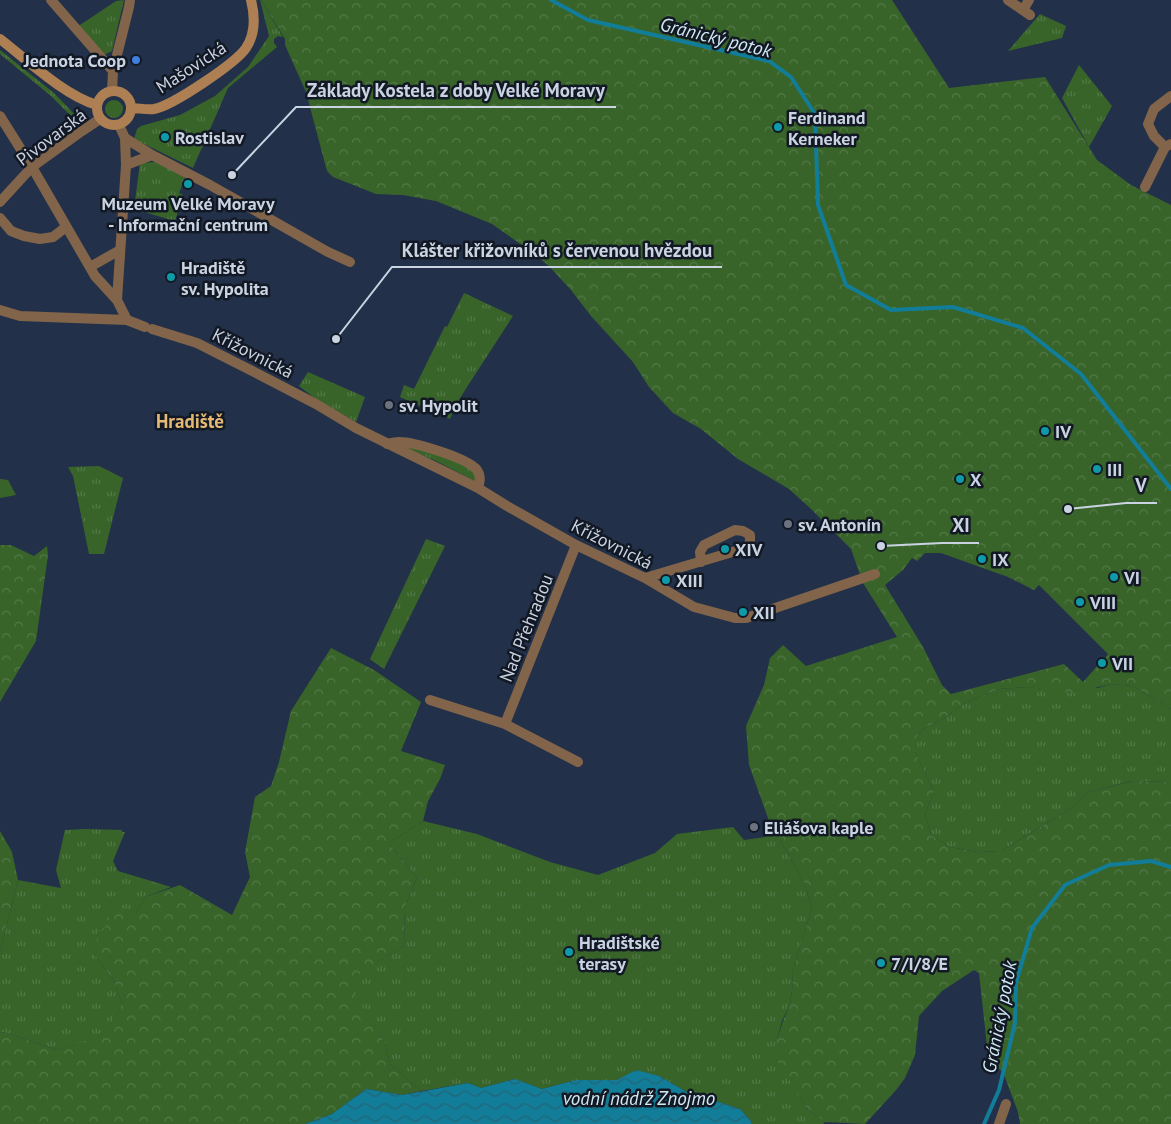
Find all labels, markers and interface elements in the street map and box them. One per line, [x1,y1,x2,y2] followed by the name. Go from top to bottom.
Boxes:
[658,12,776,63] water label: Gránický potok
[151,36,231,98] street label: Mašovická
[23,49,126,72] place label: Jednota Coop
[130,54,142,66] marker: Jednota Coop
[296,73,616,107] callout: Základy Kostela z doby Velké Moravy
[307,78,606,102] text: Základy Kostela z doby Velké Moravy
[11,103,91,171] street label: Pivovarská
[788,106,865,150] place label: Ferdinand Kerneker
[772,121,784,133] marker: Ferdinand Kerneker
[175,126,244,149] place label: Rostislav
[159,131,171,143] marker: Rostislav
[182,178,194,190] marker: Muzeum Velké Moravy - Informační centrum
[101,192,275,236] place label: Muzeum Velké Moravy - Informační centrum
[392,233,722,267] callout: Klášter křižovníků s červenou hvězdou
[402,238,712,262] text: Klášter křižovníků s červenou hvězdou
[181,256,269,300] place label: Hradiště sv. Hypolita
[165,271,177,283] marker: Hradiště sv. Hypolita
[209,323,297,383] street label: Křížovnická
[399,394,478,417] place label: sv. Hypolit
[383,399,395,411] marker: sv. Hypolit
[156,409,224,433] district label: Hradiště
[1055,420,1071,443] place label: IV
[1039,425,1051,437] marker: IV
[1107,458,1122,481] place label: III
[1091,463,1103,475] marker: III
[970,468,982,491] place label: X
[1126,469,1157,503] callout: V
[954,473,966,485] marker: X
[1134,473,1147,497] text: V
[942,509,979,543] callout: XI
[798,513,881,536] place label: sv. Antonín
[952,513,970,537] text: XI
[568,514,656,574] street label: Křížovnická
[782,518,794,530] marker: sv. Antonín
[735,538,763,561] place label: XIV
[719,543,731,555] marker: XIV
[992,548,1009,571] place label: IX
[976,553,988,565] marker: IX
[1123,566,1140,589] place label: VI
[676,569,703,592] place label: XIII
[494,571,558,685] street label: Nad Přehradou
[1108,571,1120,583] marker: VI
[660,574,672,586] marker: XIII
[1089,591,1116,614] place label: VIII
[1074,596,1086,608] marker: VIII
[753,601,775,624] place label: XII
[737,606,749,618] marker: XII
[1111,652,1133,675] place label: VII
[1096,657,1108,669] marker: VII
[764,816,874,839] place label: Eliášova kaple
[748,821,760,833] marker: Eliášova kaple
[579,931,660,975] place label: Hradištské terasy
[563,946,575,958] marker: Hradištské terasy
[891,952,948,975] place label: 7/I/8/E
[875,957,887,969] marker: 7/I/8/E
[976,957,1022,1075] water label: Gránický potok
[563,1086,715,1110] water label: vodní nádrž Znojmo

